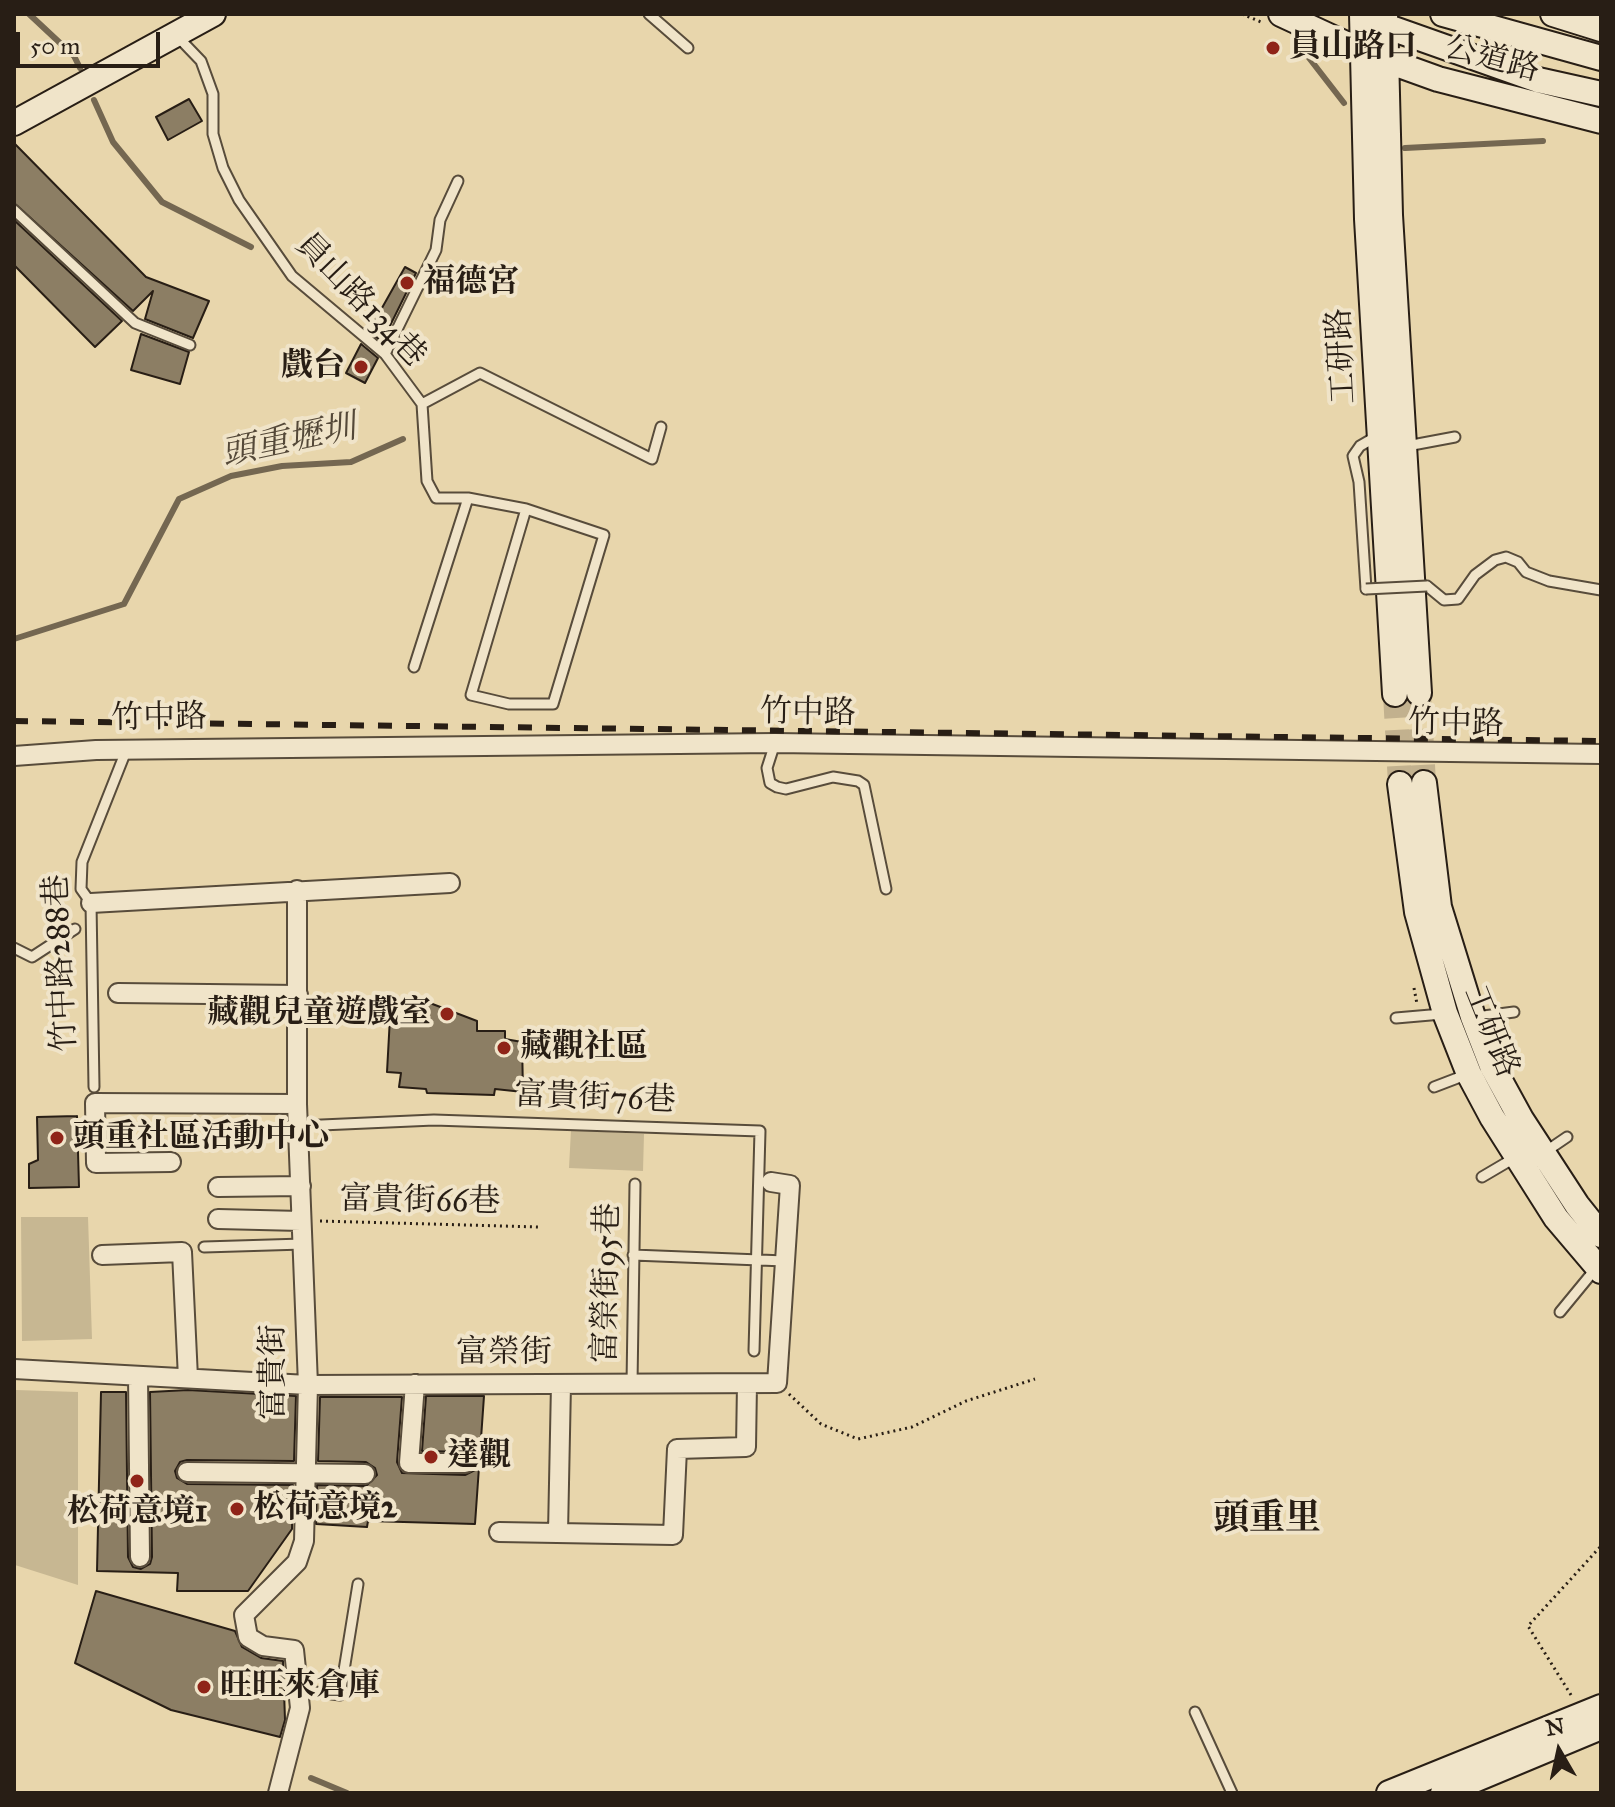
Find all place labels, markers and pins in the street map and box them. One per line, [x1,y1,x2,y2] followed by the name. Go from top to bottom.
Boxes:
[1289,29,1417,67] place label: 員山路口
[1264,39,1282,57] marker: 員山路口
[423,264,519,302] place label: 福德宮
[398,274,416,292] marker: 福德宮
[281,348,345,386] place label: 戲台
[352,358,370,376] marker: 戲台
[207,995,431,1033] place label: 藏觀兒童遊戲室
[438,1005,456,1023] marker: 藏觀兒童遊戲室
[520,1029,648,1067] place label: 藏觀社區
[495,1039,513,1057] marker: 藏觀社區
[73,1119,329,1157] place label: 頭重社區活動中心
[48,1129,66,1147] marker: 頭重社區活動中心
[447,1438,511,1476] place label: 達觀
[422,1448,440,1466] marker: 達觀
[128,1472,146,1490] marker: 松荷意境1
[253,1490,397,1528] place label: 松荷意境2
[67,1494,207,1532] place label: 松荷意境1
[228,1500,246,1518] marker: 松荷意境2
[220,1668,380,1706] place label: 旺旺來倉庫
[195,1678,213,1696] marker: 旺旺來倉庫

